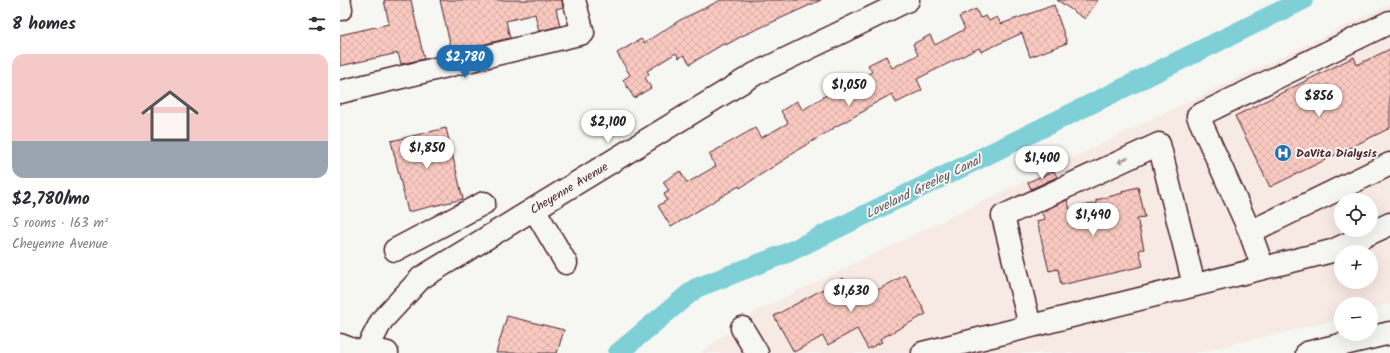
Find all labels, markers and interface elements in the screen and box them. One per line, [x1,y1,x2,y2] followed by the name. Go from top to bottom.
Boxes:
[12,11,76,38] text: 8 homes
[306,13,328,35] icon: filters
[432,45,498,79] pin: $2,780
[445,47,485,68] text: $2,780
[816,73,882,107] pin: $1,050
[832,75,866,96] text: $1,050
[134,80,206,152] icon: home
[1295,84,1343,118] pin: $856
[1305,86,1334,107] text: $856
[575,110,641,144] pin: $2,100
[590,112,626,133] text: $2,100
[394,136,460,170] pin: $1,850
[409,138,445,159] text: $1,850
[1273,143,1293,163] hospital icon: DaVita Dialysis
[1296,144,1377,163] place label: DaVita Dialysis
[1009,146,1075,180] pin: $1,400
[1024,148,1060,169] text: $1,400
[862,149,988,225] water label: Loveland Greeley Canal
[526,157,613,219] street label: Cheyenne Avenue
[1118,157,1129,163] one-way arrow
[12,186,90,213] text: $2,780/mo
[1334,193,1378,341] map controls
[1334,193,1378,237] button: locate
[1060,203,1126,237] pin: $1,490
[1075,205,1111,226] text: $1,490
[12,213,108,234] text: 5 rooms · 163 m²
[12,234,108,255] text: Cheyenne Avenue
[1334,245,1378,289] button: +
[818,279,884,313] pin: $1,630
[833,281,869,302] text: $1,630
[1334,297,1378,341] button: −

